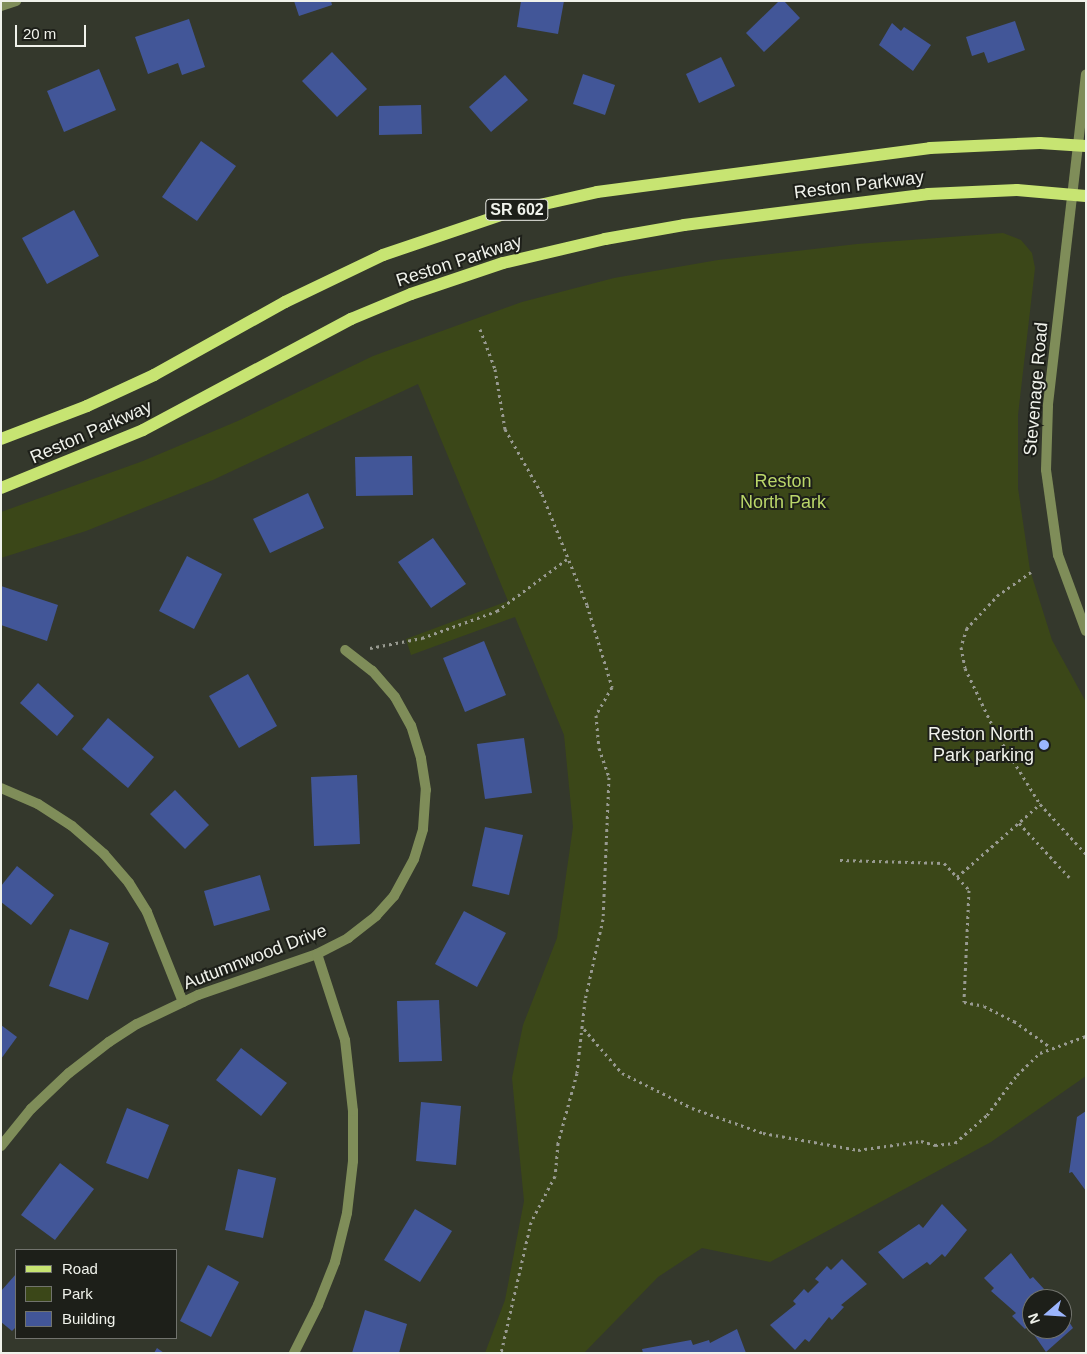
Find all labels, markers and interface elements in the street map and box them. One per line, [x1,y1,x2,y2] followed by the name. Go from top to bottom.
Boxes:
[18,15,89,47] scale bar
[23,25,56,42] text: 20 m
[793,166,925,204] street label: Reston Parkway
[484,196,550,224] road number: SR 602
[393,230,525,292] street label: Reston Parkway
[1019,321,1053,457] street label: Stevenage Road
[27,395,155,469] street label: Reston Parkway
[740,471,826,514] park label: Reston North Park
[928,724,1034,766] place label: Reston North Park parking
[1038,739,1050,751] marker: Reston North Park parking
[180,920,330,994] street label: Autumnwood Drive
[15,1249,178,1339] legend
[62,1260,98,1277] text: Road
[62,1285,93,1302] text: Park
[1022,1289,1072,1339] north arrow
[62,1310,115,1327] text: Building
[1025,1311,1043,1326] text: N

